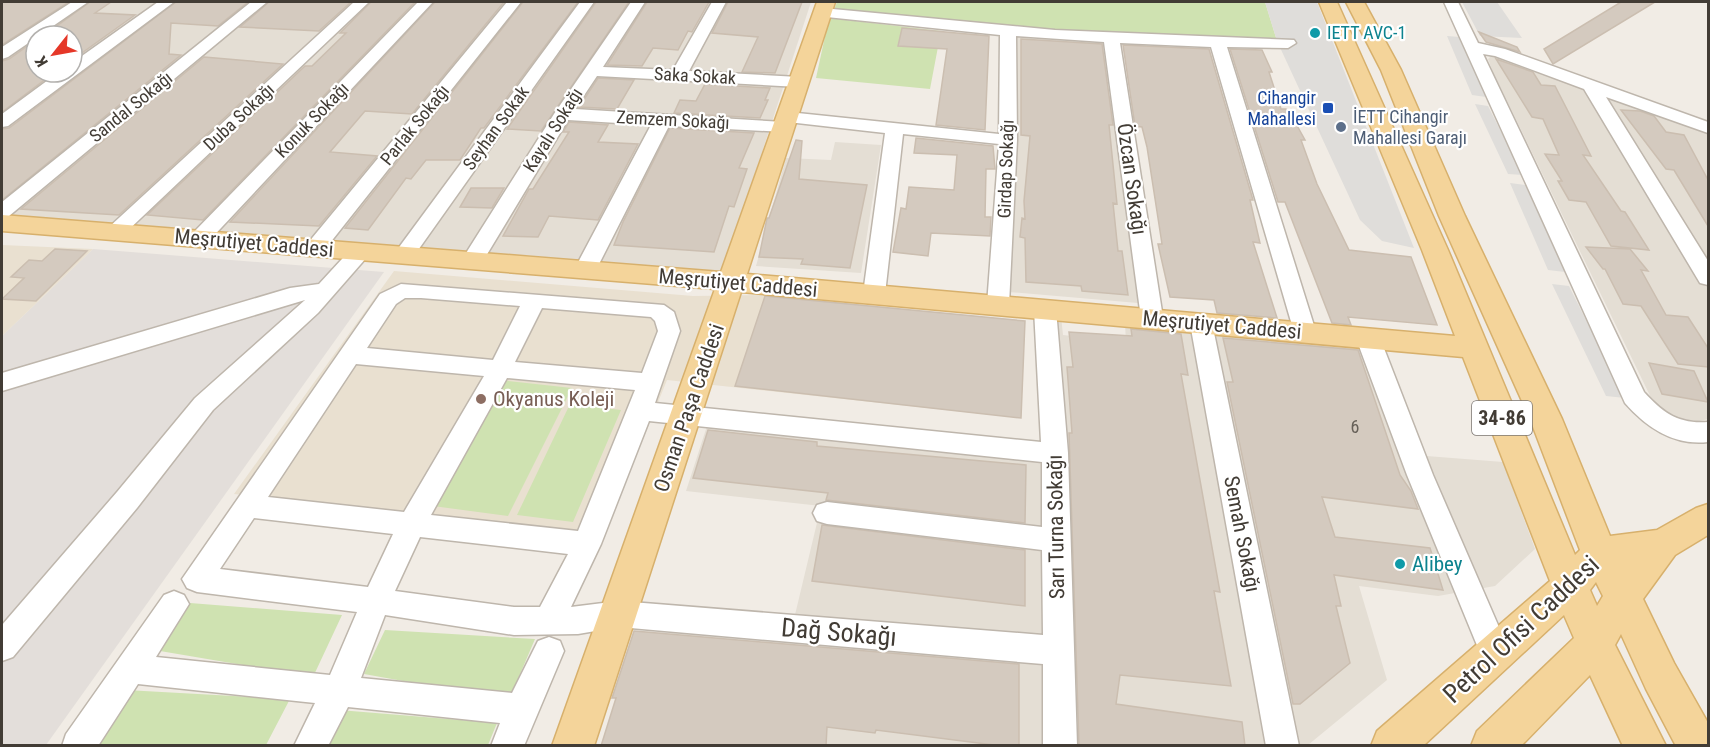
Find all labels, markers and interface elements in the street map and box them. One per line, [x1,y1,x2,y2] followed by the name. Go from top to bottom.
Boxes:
[1327,22,1406,43] place label: IETT AVC-1
[24,24,84,84] north arrow
[1308,26,1322,40] marker: IETT AVC-1
[31,53,52,70] text: K
[654,63,737,88] street label: Saka Sokak
[85,67,176,146] street label: Sandal Sokağı
[271,78,353,162] street label: Konuk Sokağı
[199,79,278,155] street label: Duba Sokağı
[376,80,453,169] street label: Parlak Sokağı
[458,82,533,174] street label: Seyhan Sokak
[518,84,587,176] street label: Kayalı Sokağı
[1247,87,1317,129] place label: Cihangir Mahallesi
[1321,101,1335,115] marker: Cihangir Mahallesi
[616,106,730,133] street label: Zemzem Sokağı
[1353,106,1467,148] place label: İETT Cihangir Mahallesi Garajı
[993,119,1018,219] street label: Girdap Sokağı
[1334,120,1348,134] marker: İETT Cihangir Mahallesi Garajı
[1112,122,1152,236] street label: Özcan Sokağı
[174,224,334,262] street label: Meşrutiyet Caddesi
[658,264,818,302] street label: Meşrutiyet Caddesi
[1142,306,1302,344] street label: Meşrutiyet Caddesi
[649,321,729,495] street label: Osman Paşa Caddesi
[493,387,614,411] place label: Okyanus Koleji
[474,392,488,406] marker: Okyanus Koleji
[1472,401,1532,435] road number: 34-86
[1351,416,1359,437] house number: 6
[1043,455,1069,599] street label: Sarı Turna Sokağı
[1219,474,1265,594] street label: Semah Sokağı
[1437,549,1605,709] street label: Petrol Ofisi Caddesi
[1412,552,1463,576] place label: Alibey
[1393,557,1407,571] marker: Alibey
[780,612,898,652] street label: Dağ Sokağı

